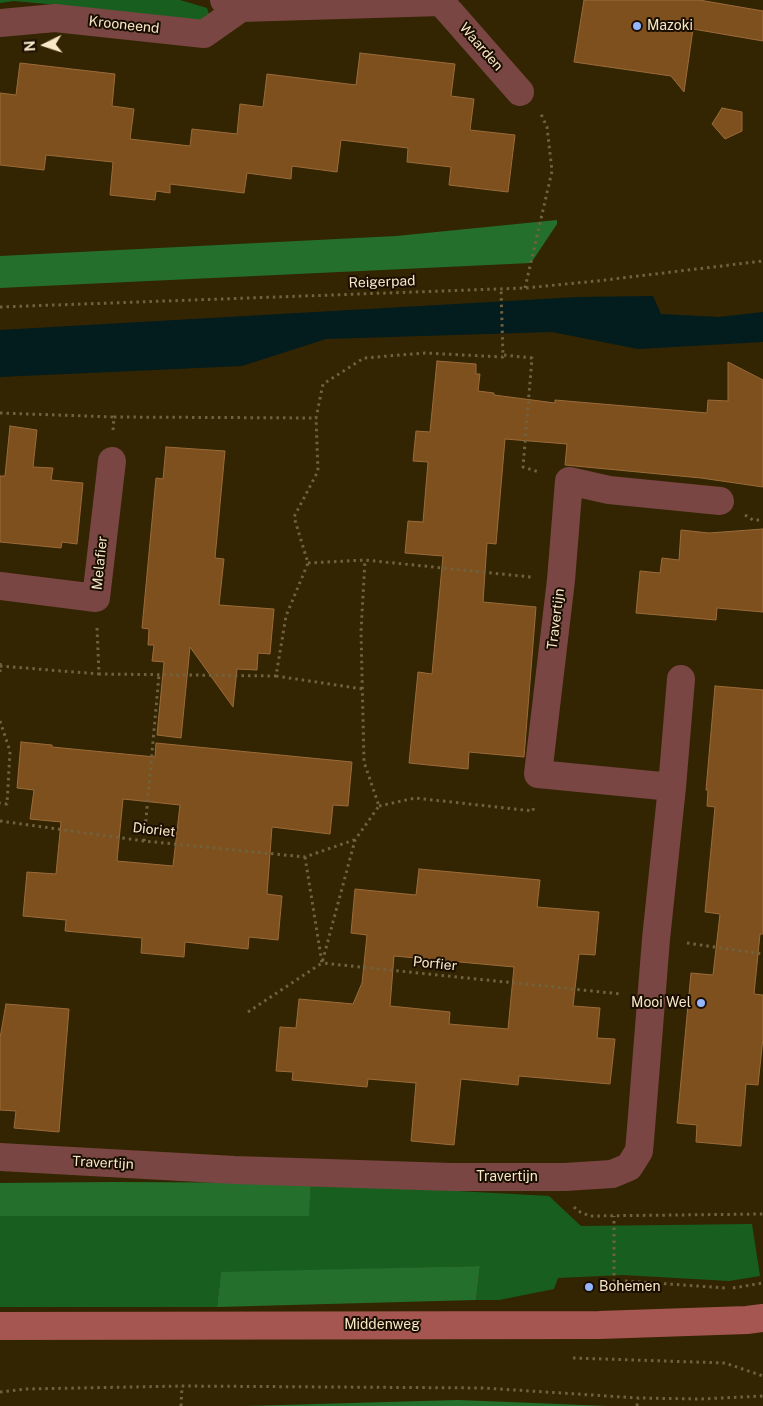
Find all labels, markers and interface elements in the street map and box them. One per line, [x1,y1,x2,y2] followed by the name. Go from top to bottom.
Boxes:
[88,13,160,37] street label: Krooneend
[647,18,693,34] place label: Mazoki
[20,20,70,70] north arrow
[456,20,506,74] street label: Waarden
[631,20,643,32] marker: Mazoki
[22,40,38,52] text: N
[348,272,416,292] street label: Reigerpad
[89,535,111,591] street label: Melafier
[544,587,568,651] street label: Travertijn
[132,819,176,841] street label: Dioriet
[412,953,458,975] street label: Porfier
[631,995,691,1011] place label: Mooi Wel
[695,997,707,1009] marker: Mooi Wel
[72,1153,134,1173] street label: Travertijn
[476,1169,538,1185] street label: Travertijn
[599,1279,660,1295] place label: Bohemen
[583,1281,595,1293] marker: Bohemen
[344,1317,420,1333] street label: Middenweg

